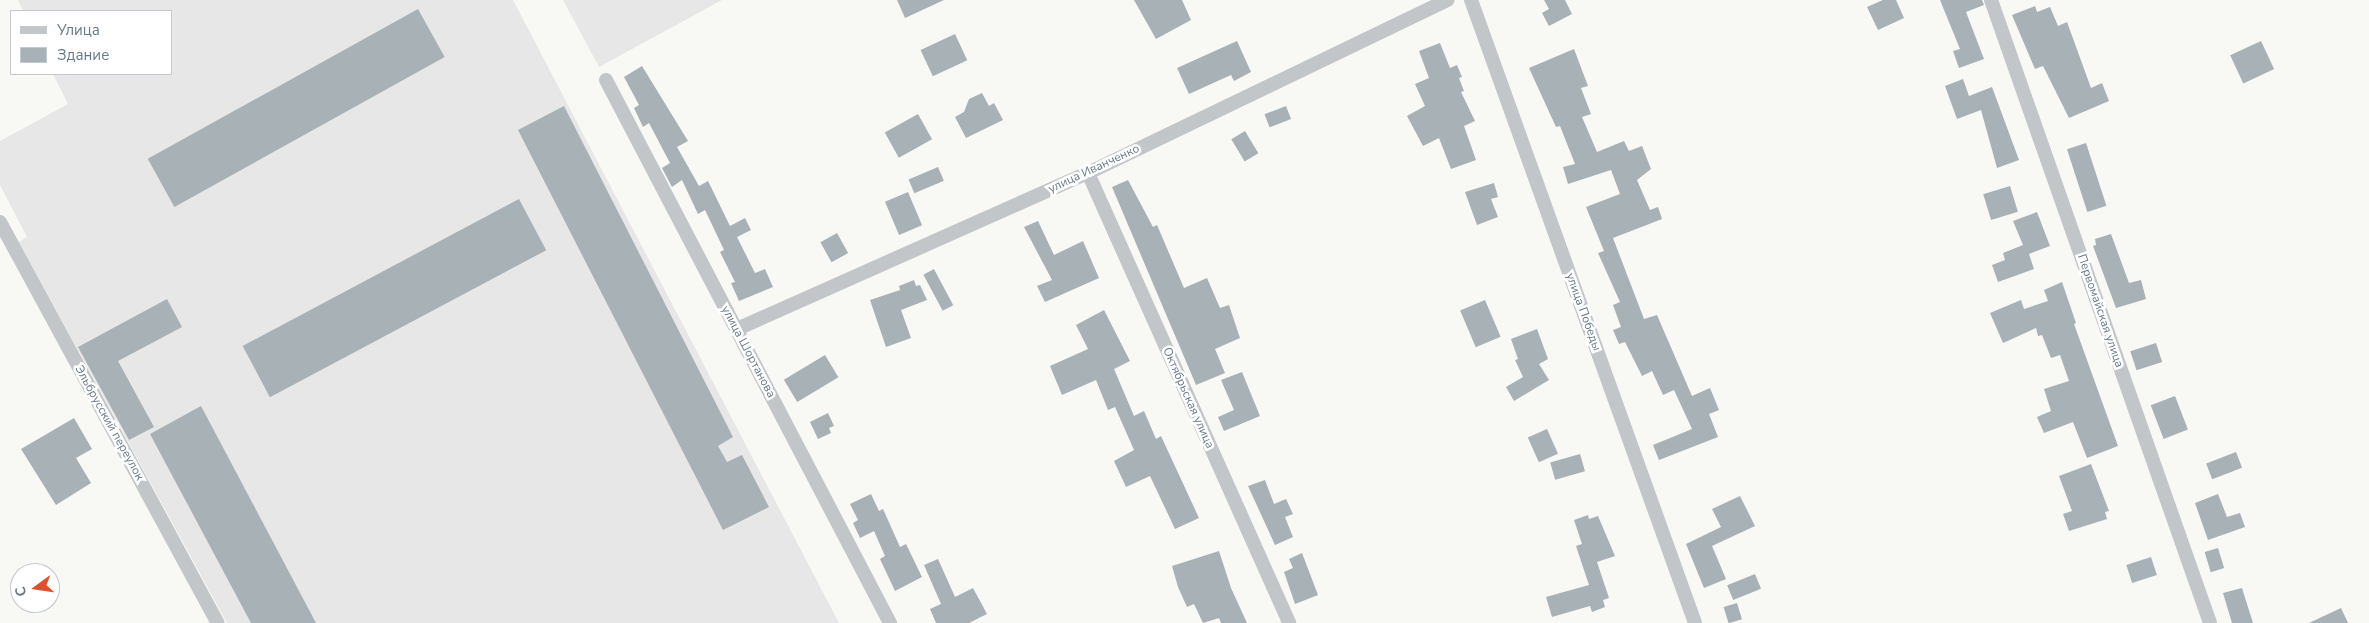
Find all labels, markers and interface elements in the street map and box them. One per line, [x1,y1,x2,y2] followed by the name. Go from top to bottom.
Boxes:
[10,10,172,75] legend
[57,20,100,40] text: Улица
[57,45,109,65] text: Здание
[1046,142,1142,196] street label: улица Иванченко
[2074,252,2126,370] street label: Первомайская улица
[1562,271,1604,353] street label: улица Победы
[718,304,778,400] street label: улица Шортанова
[1159,345,1217,451] street label: Октябрьская улица
[71,363,147,483] street label: Эльбрусский переулок
[10,563,60,613] north arrow
[11,585,31,598] text: С

